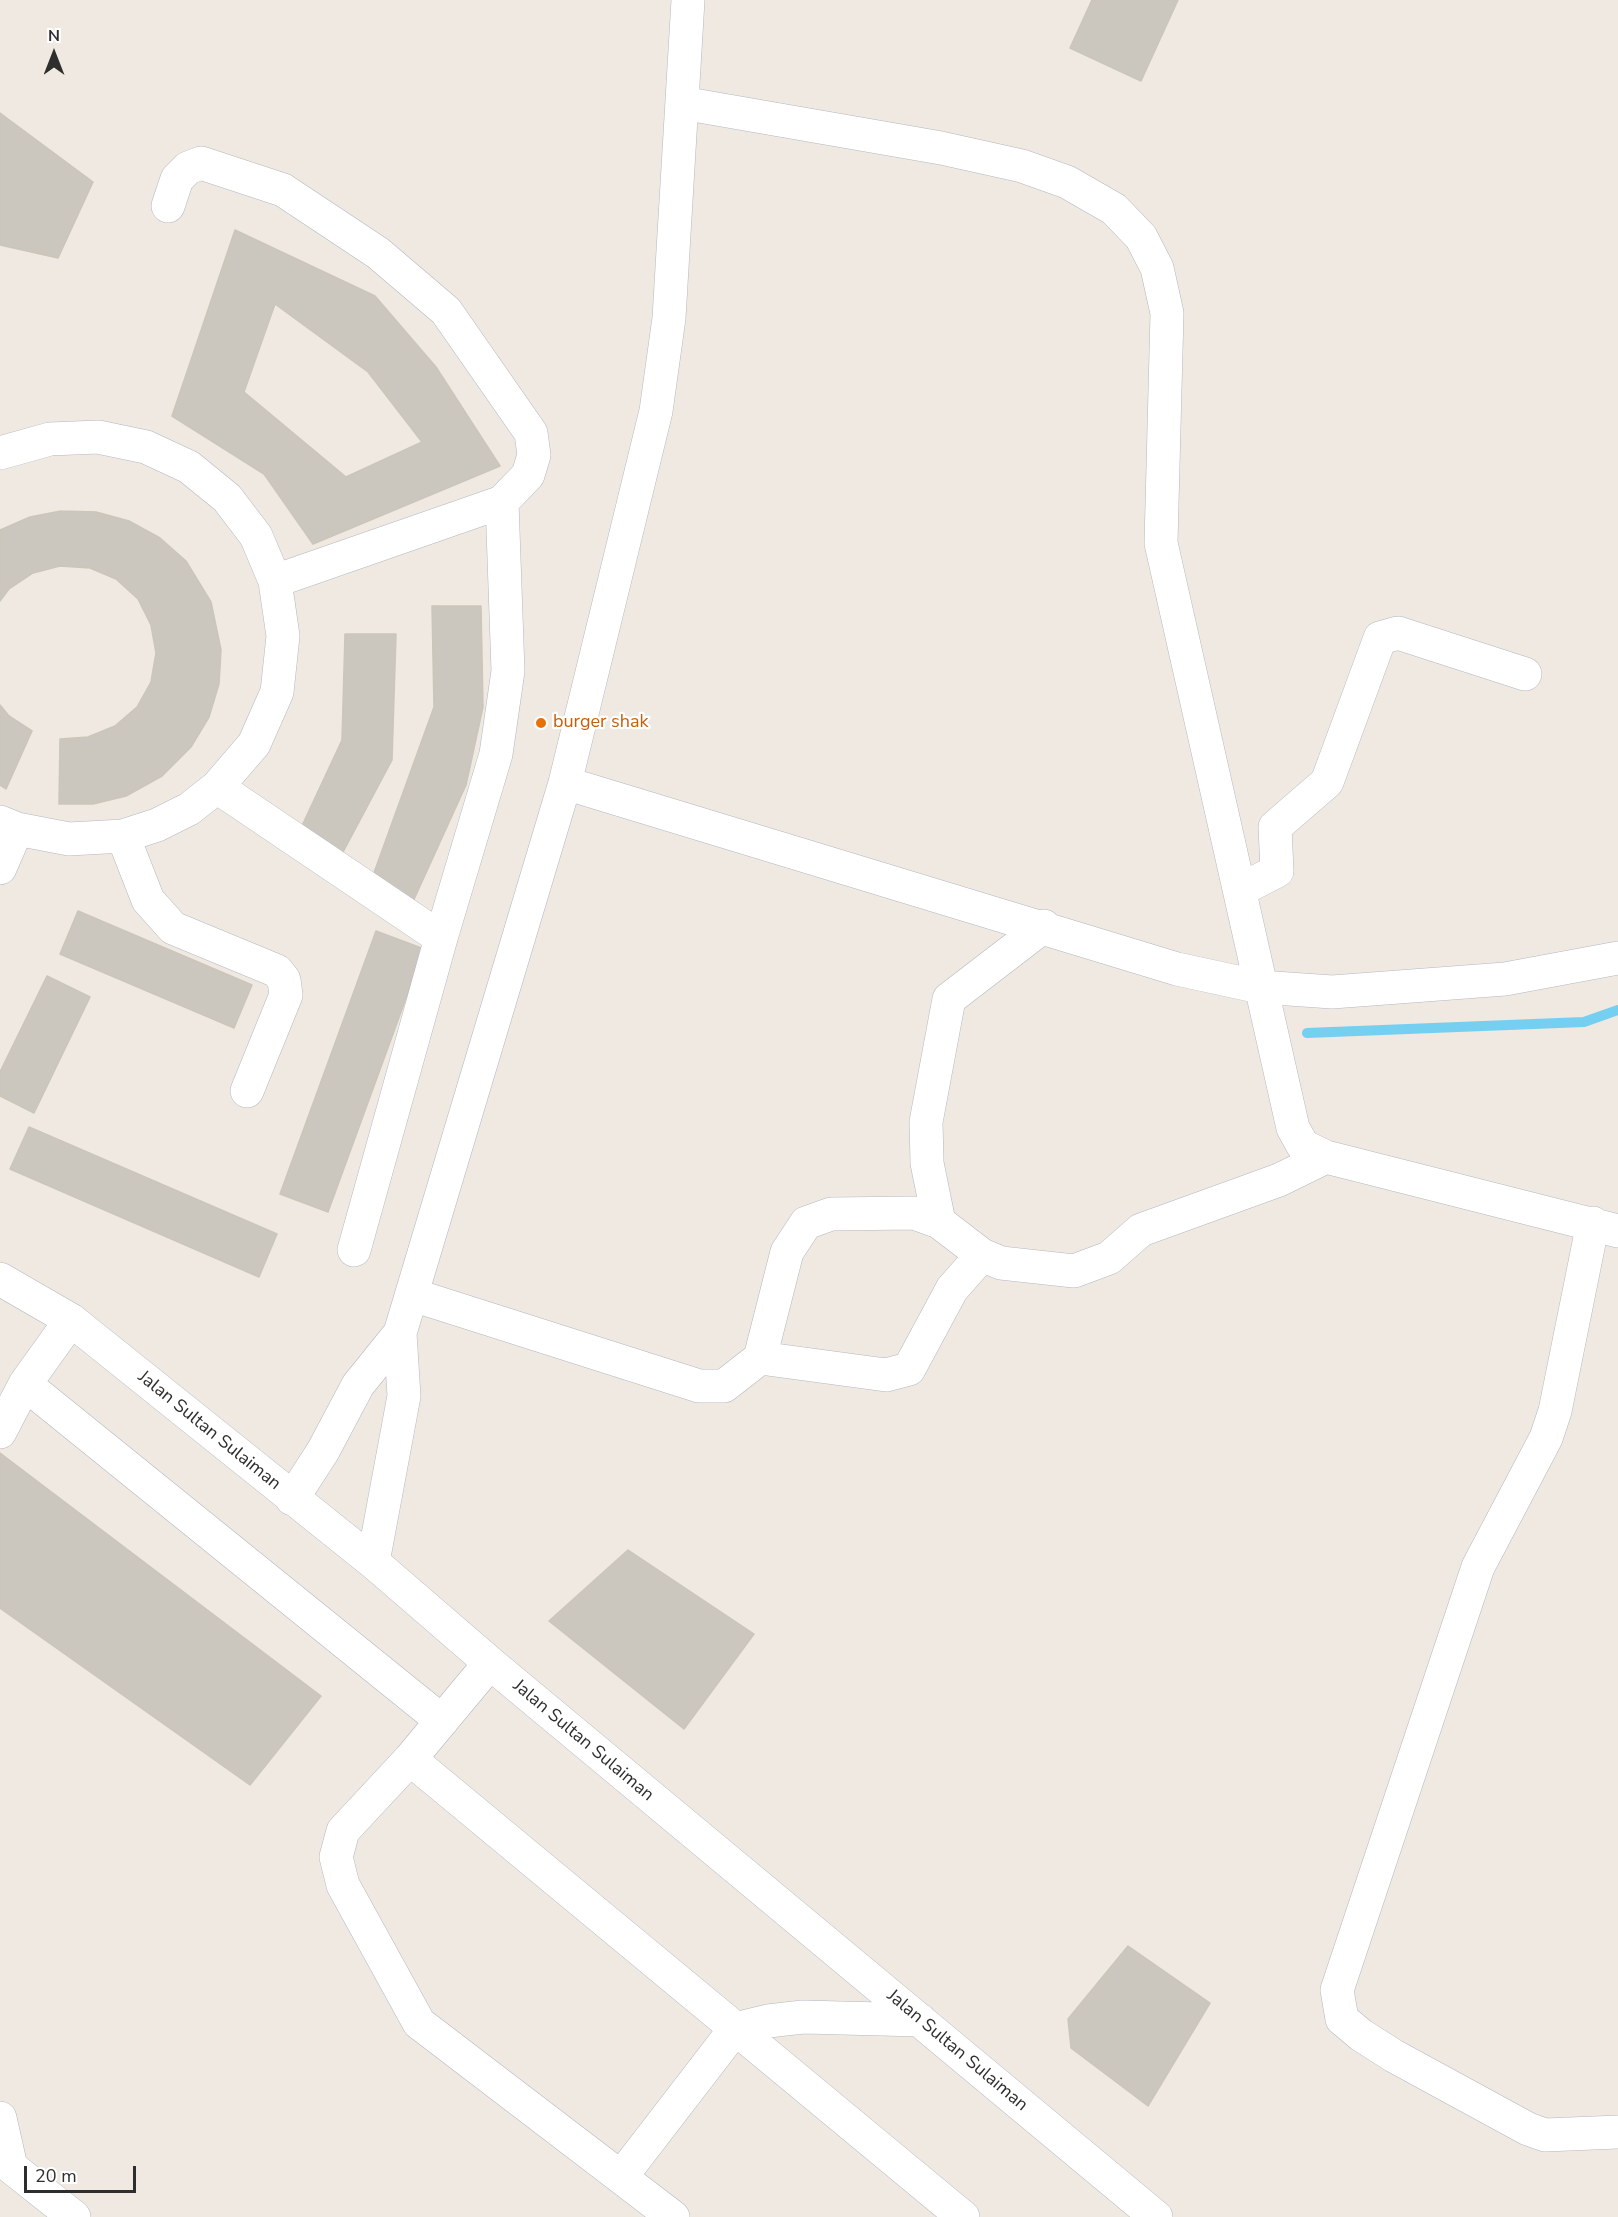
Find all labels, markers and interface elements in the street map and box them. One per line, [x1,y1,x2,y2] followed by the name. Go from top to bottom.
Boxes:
[24,24,84,84] north arrow
[48,25,60,47] text: N
[553,712,649,734] place label: burger shak
[534,716,548,730] marker: burger shak
[133,1367,285,1495] street label: Jalan Sultan Sulaiman
[508,1676,658,1806] street label: Jalan Sultan Sulaiman
[882,1986,1032,2116] street label: Jalan Sultan Sulaiman
[27,2154,140,2192] scale bar
[35,2164,77,2188] text: 20 m

